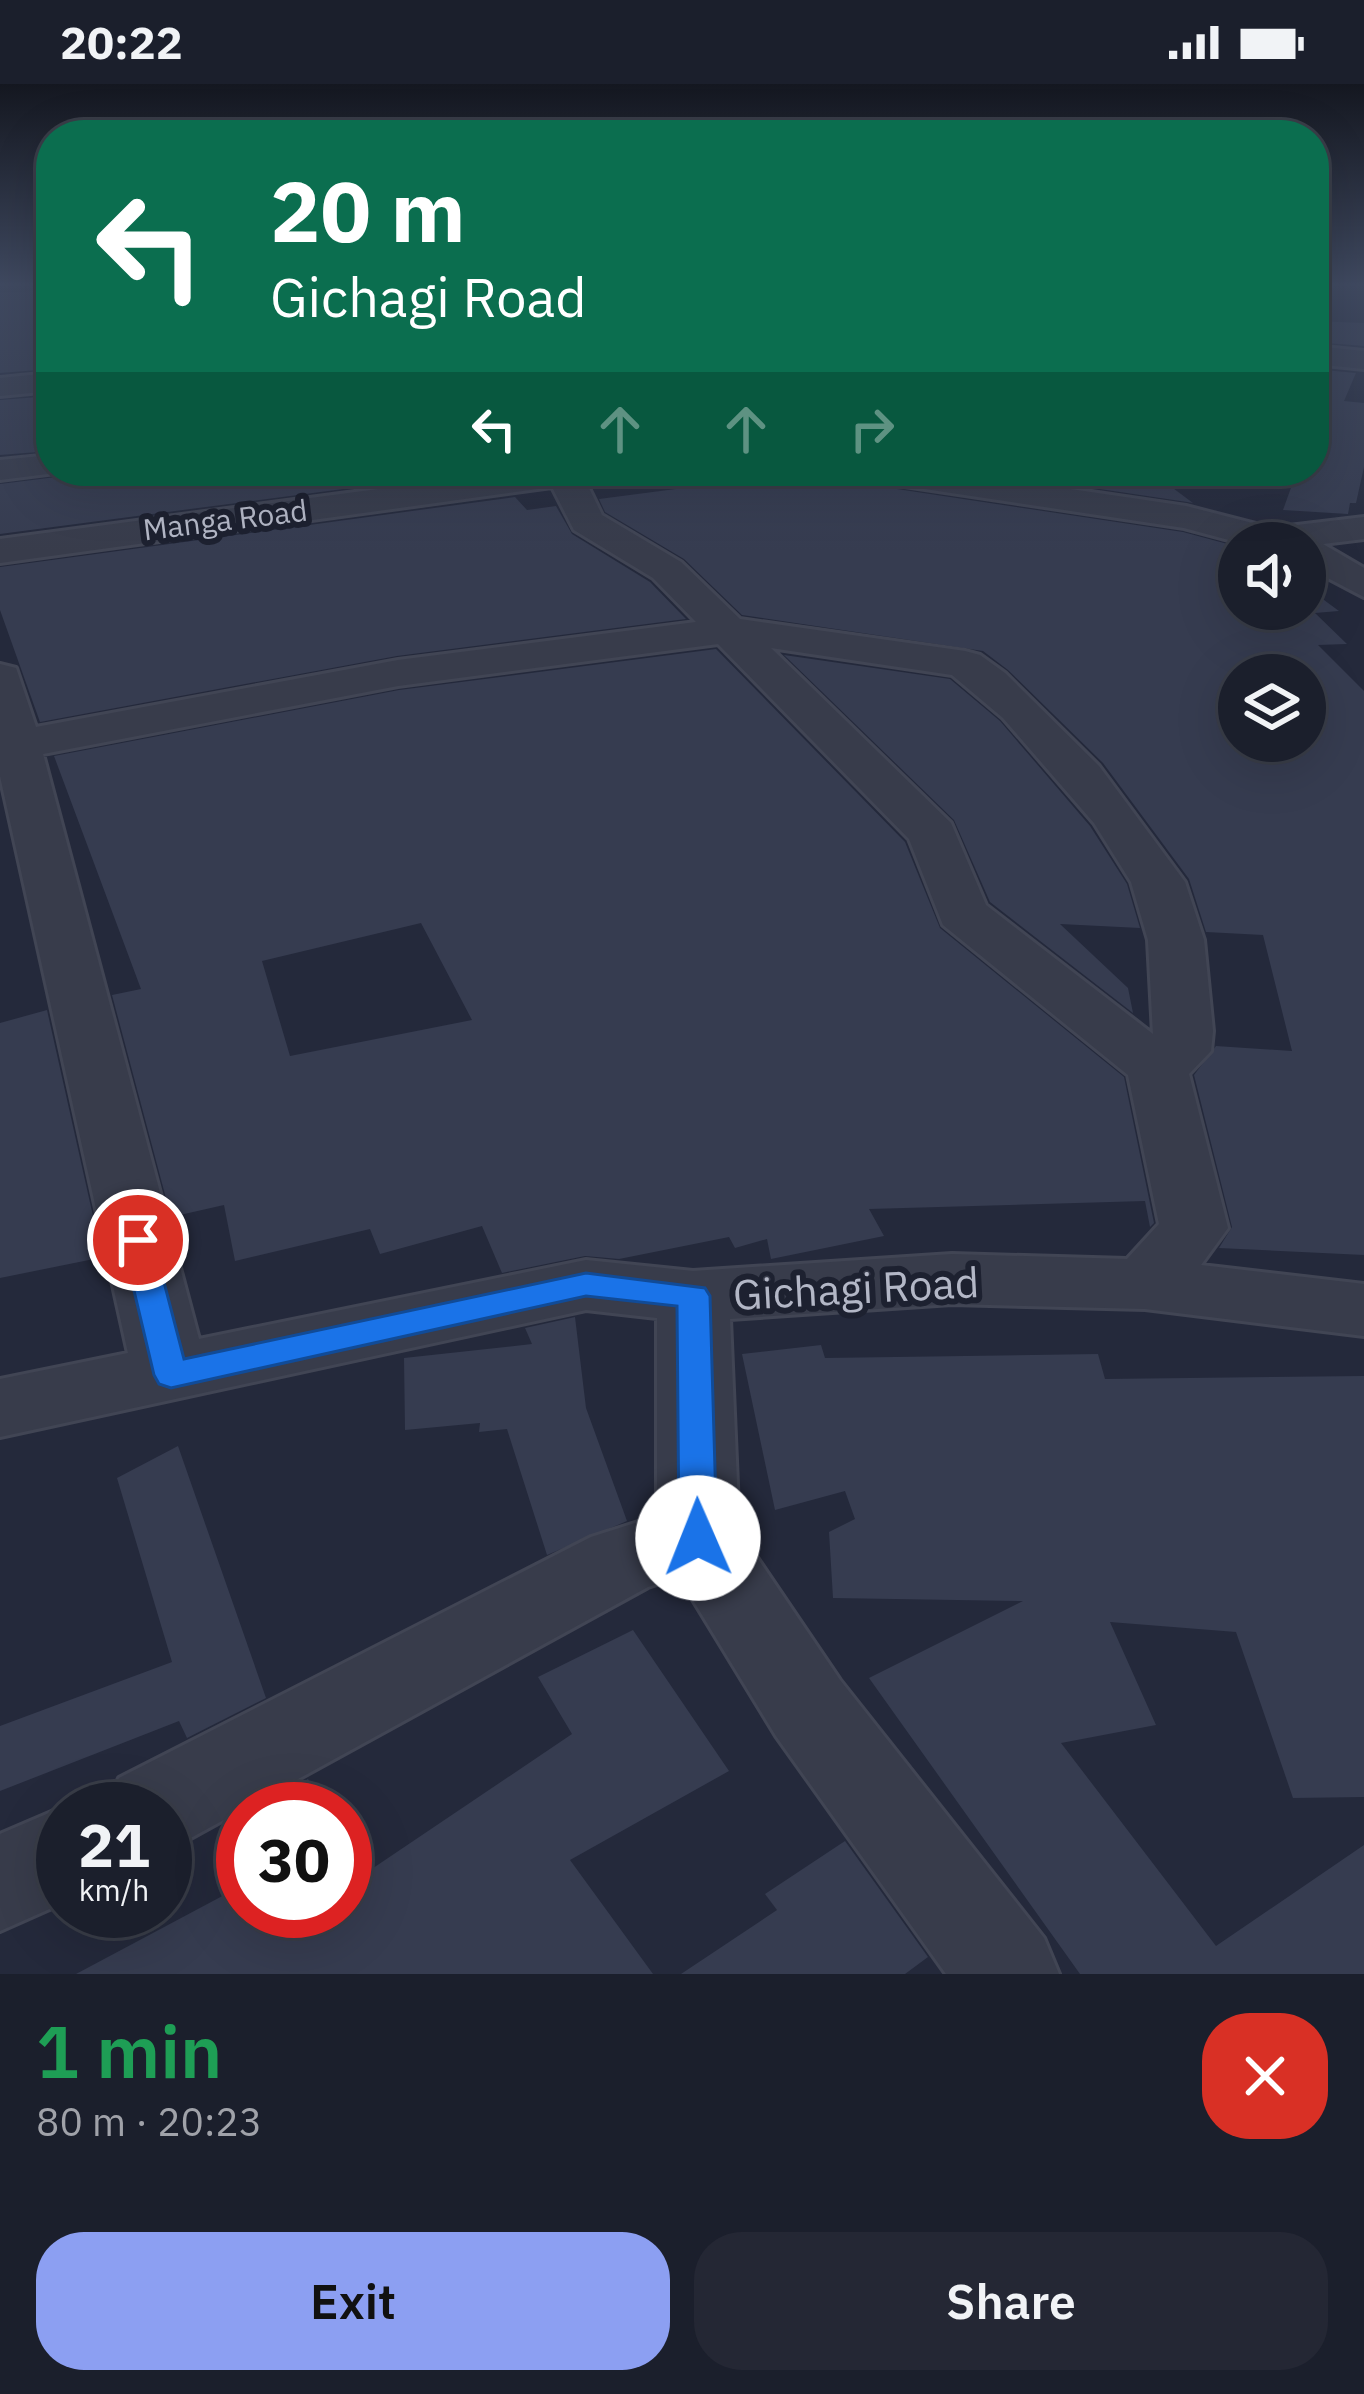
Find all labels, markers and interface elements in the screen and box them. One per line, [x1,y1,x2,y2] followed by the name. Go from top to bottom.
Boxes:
[60,13,183,71] text: 20:22
[270,156,466,265] text: 20 m
[72,168,228,324] icon: left
[270,262,587,332] text: Gichagi Road
[461,396,527,462] icon: left
[587,396,653,462] icon: ahead
[713,396,779,462] icon: ahead
[839,396,905,462] icon: right
[141,490,309,548] street label: Manga Road
[1218,522,1326,762] map controls
[1218,522,1326,630] button: sound
[1218,654,1326,762] button: layers
[87,1189,189,1291] pin
[105,1207,171,1273] icon: arrive
[732,1254,980,1322] street label: Gichagi Road
[635,1475,761,1601] position arrow
[216,1782,372,1938] speed limit sign: 30
[78,1805,150,1884] text: 21
[79,1870,149,1909] text: km/h
[36,2004,222,2098] text: 1 min
[1202,2013,1328,2139] button: close
[36,2096,262,2147] text: 80 m · 20:23
[36,2232,670,2370] button: Exit
[694,2232,1328,2370] button: Share

